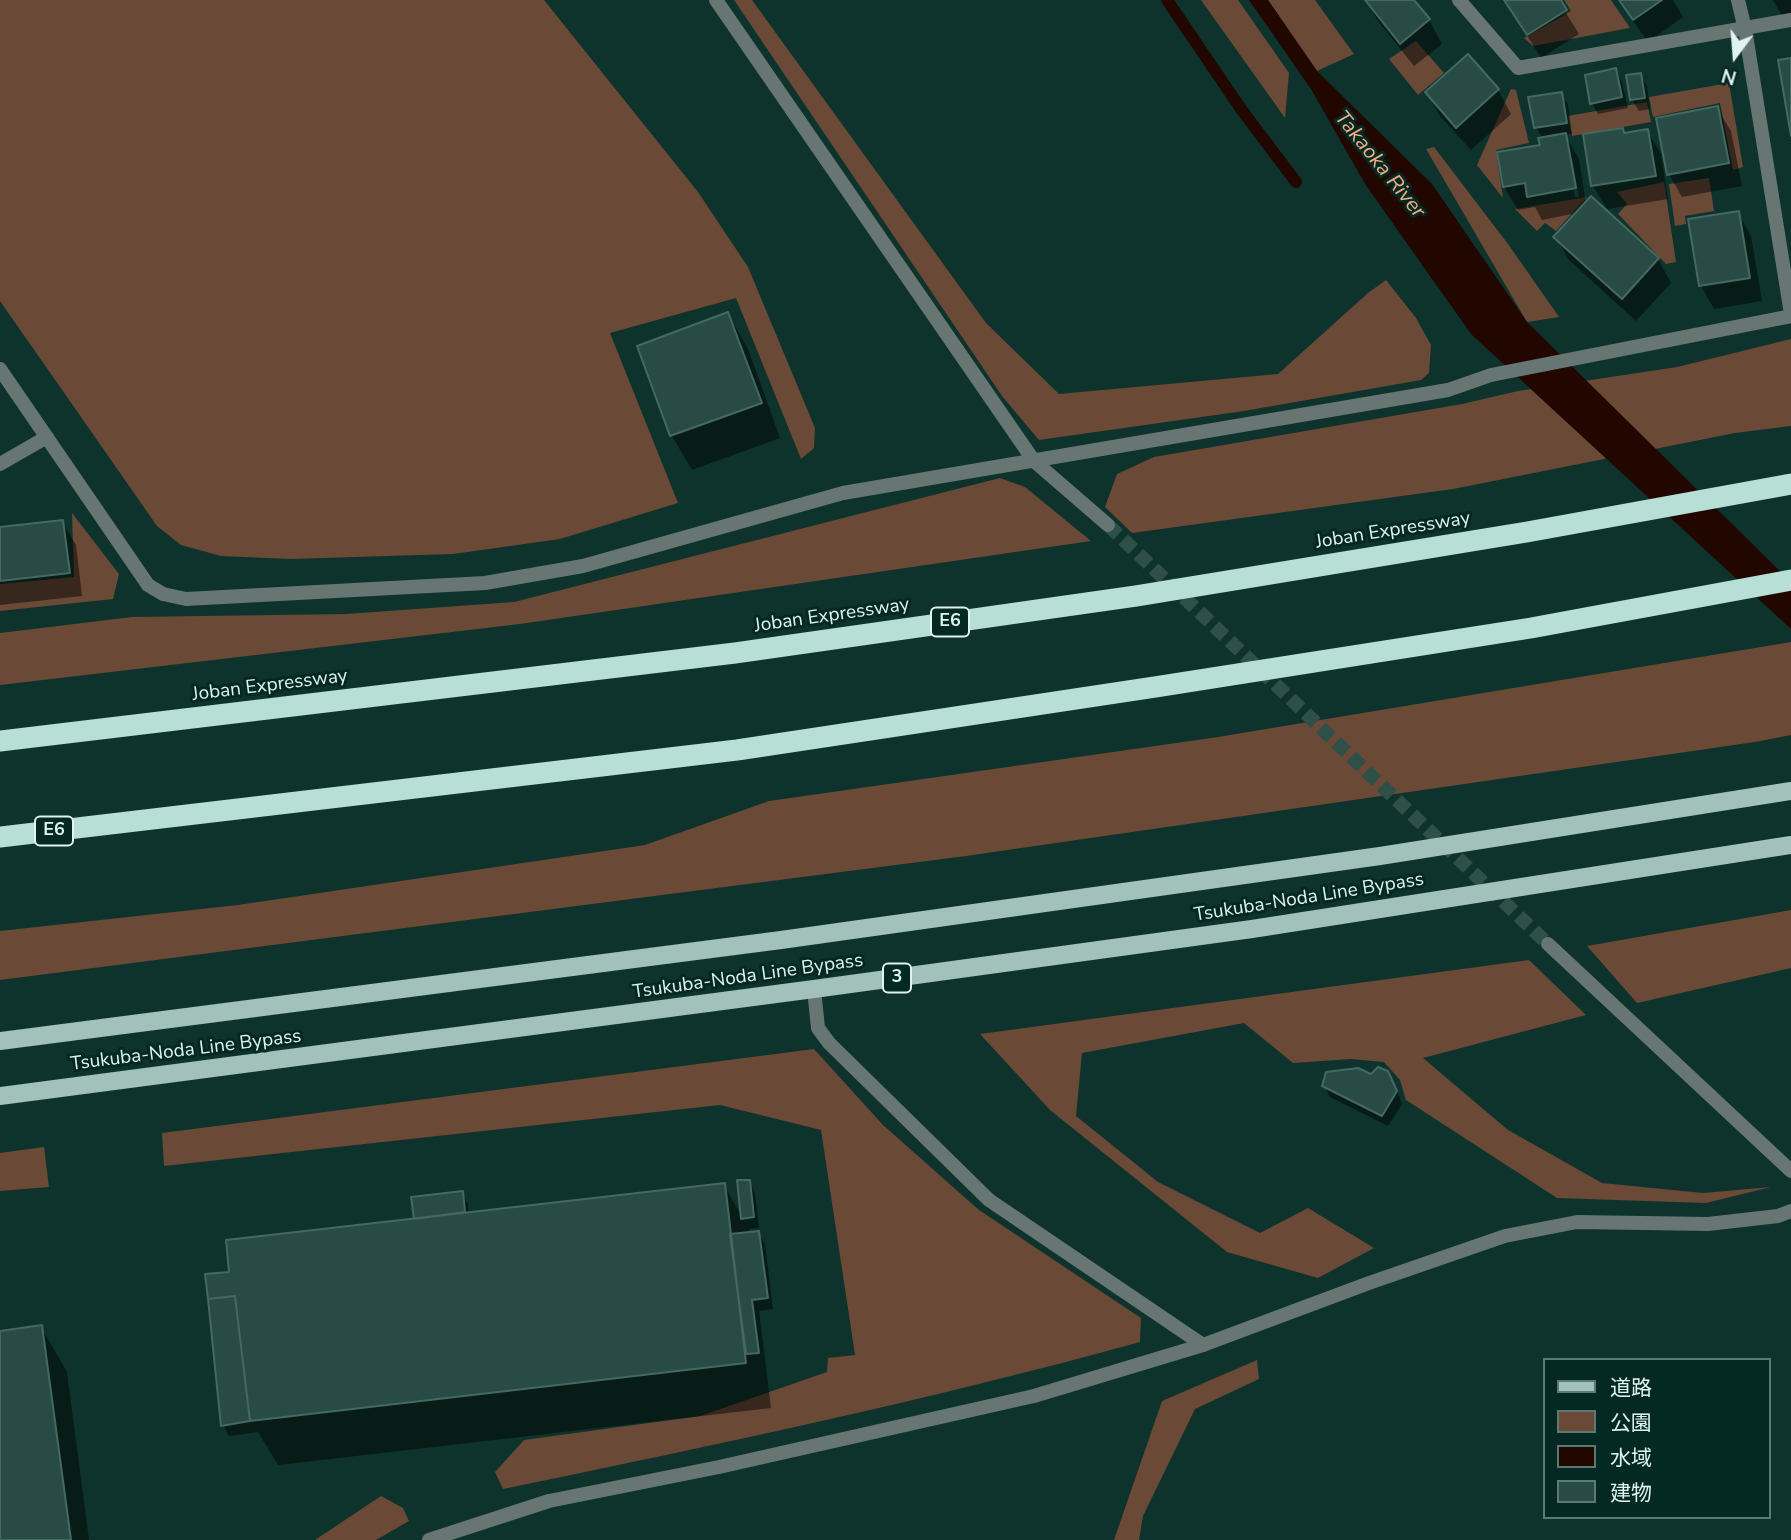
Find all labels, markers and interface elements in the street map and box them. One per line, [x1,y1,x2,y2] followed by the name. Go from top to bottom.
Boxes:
[1700,21,1770,91] north arrow
[1719,62,1740,91] text: N
[1328,106,1430,224] water label: Takaoka River
[1314,508,1472,554] street label: Joban Expressway
[753,594,911,638] street label: Joban Expressway
[931,608,969,636] road number: E6
[191,665,349,707] street label: Joban Expressway
[35,816,73,846] road number: E6
[1192,869,1426,927] street label: Tsukuba-Noda Line Bypass
[631,950,865,1004] street label: Tsukuba-Noda Line Bypass
[883,964,911,993] road number: 3
[69,1026,303,1076] street label: Tsukuba-Noda Line Bypass
[1542,1358,1770,1519] legend
[1610,1374,1652,1402] text: 道路
[1610,1409,1652,1437] text: 公園
[1610,1444,1652,1472] text: 水域
[1610,1479,1652,1507] text: 建物

